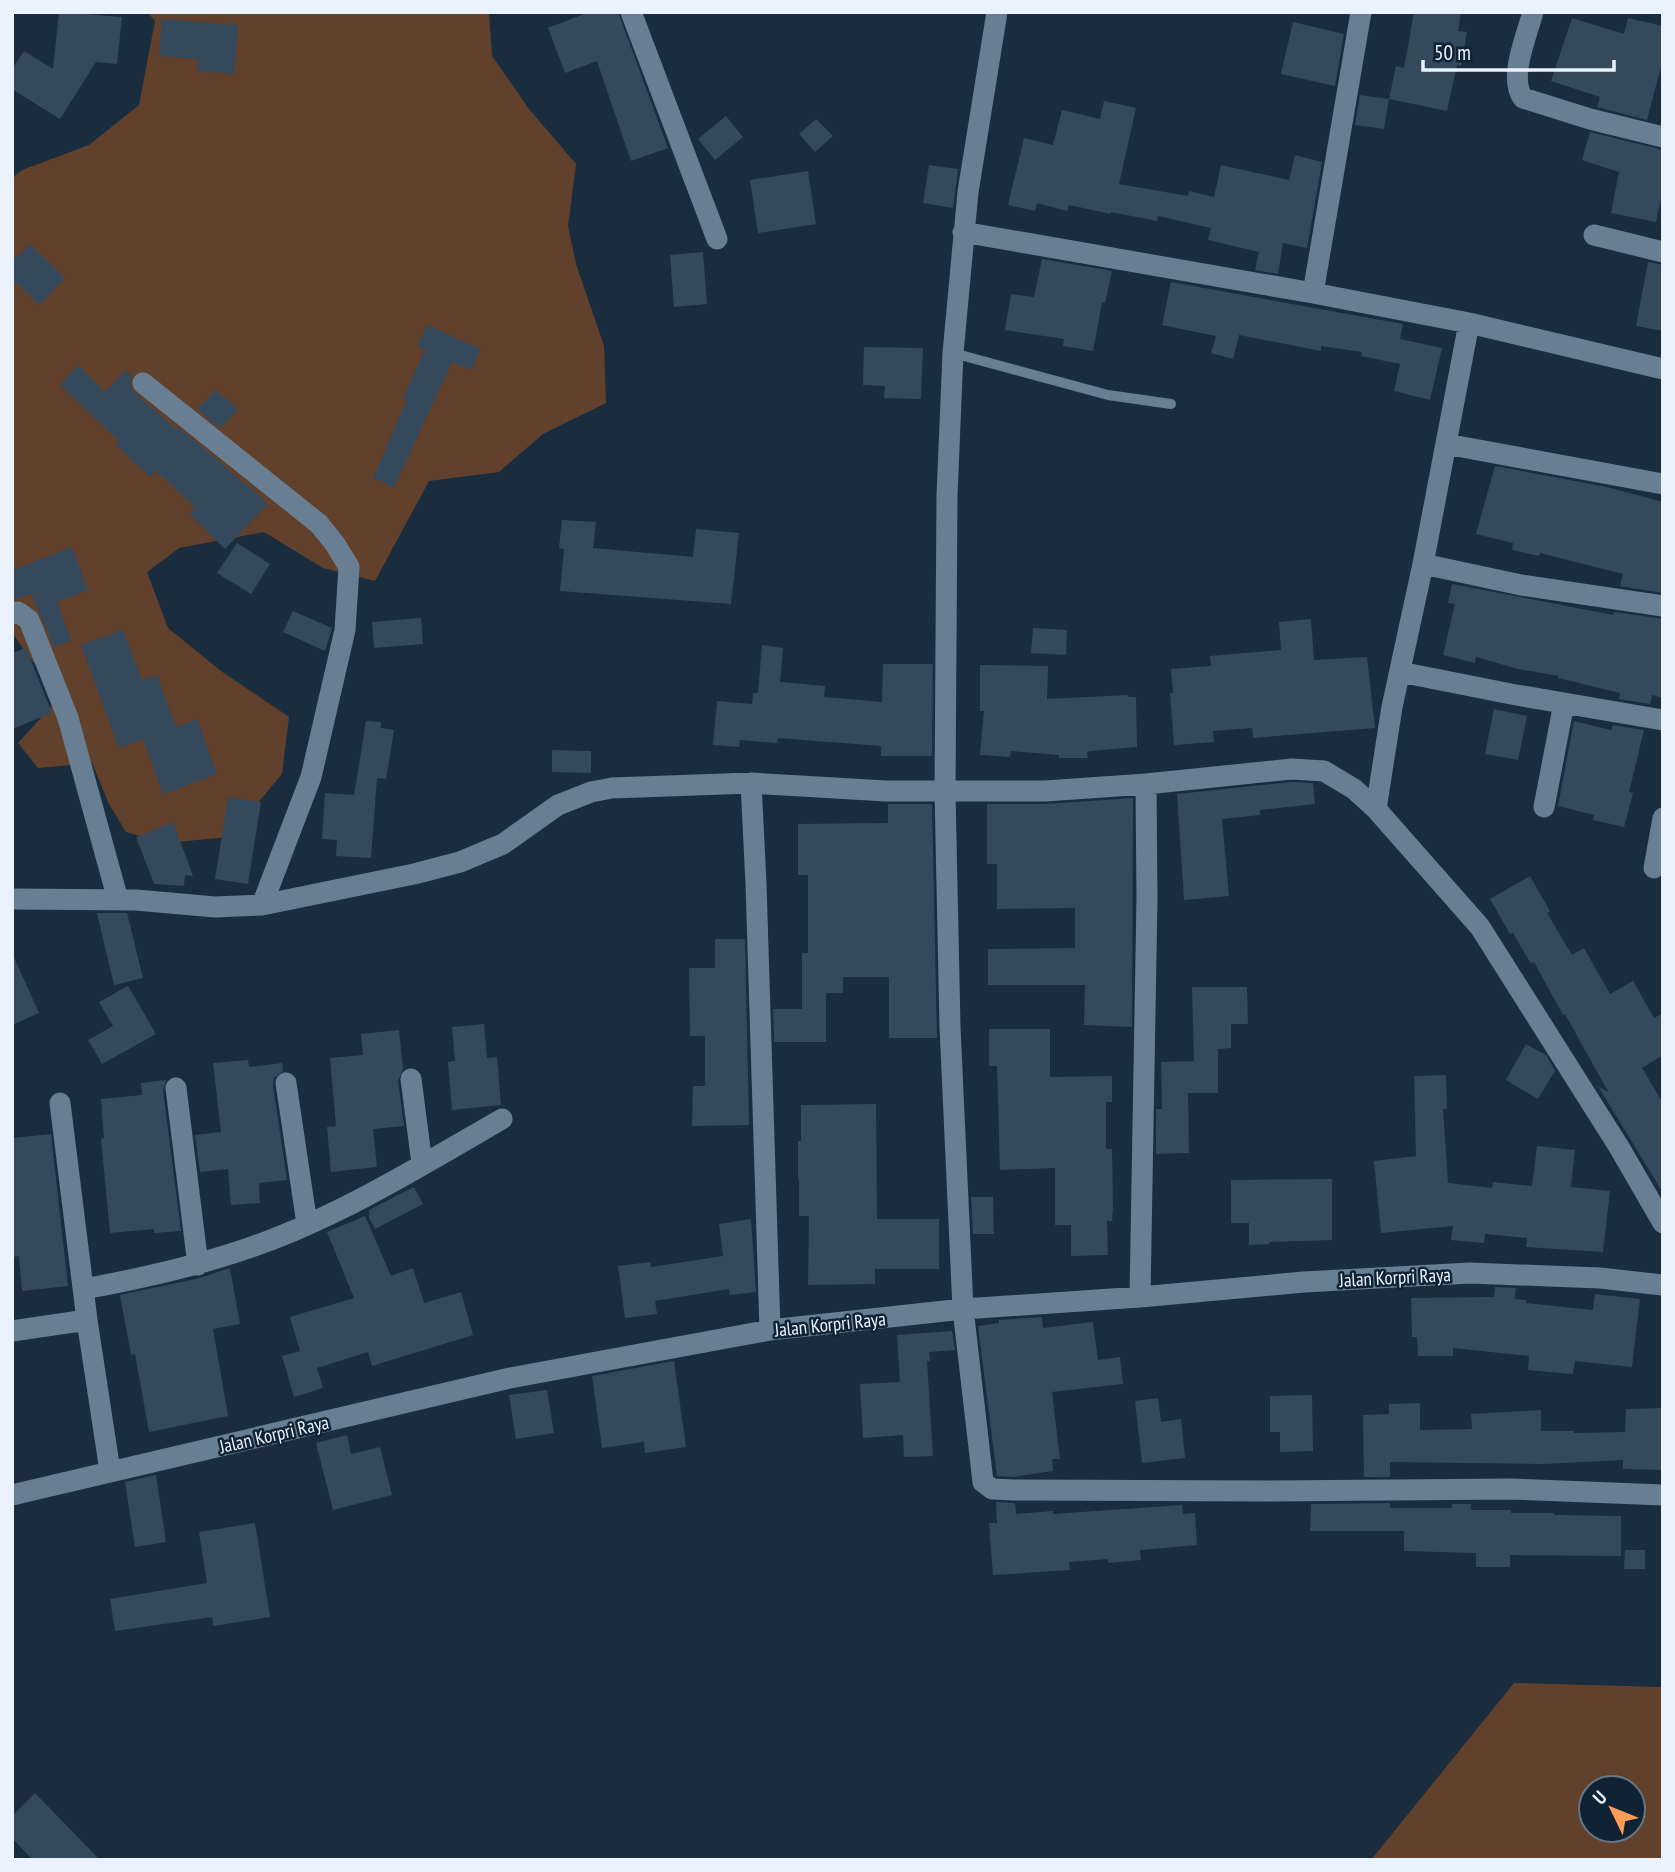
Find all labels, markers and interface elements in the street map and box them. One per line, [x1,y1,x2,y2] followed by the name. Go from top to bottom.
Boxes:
[1423,28,1614,72] scale bar
[1434,39,1471,66] text: 50 m
[1338,1262,1451,1292] street label: Jalan Korpri Raya
[772,1306,887,1342] street label: Jalan Korpri Raya
[216,1410,331,1458] street label: Jalan Korpri Raya
[1577,1774,1647,1844] north arrow
[1587,1786,1612,1809] text: U

